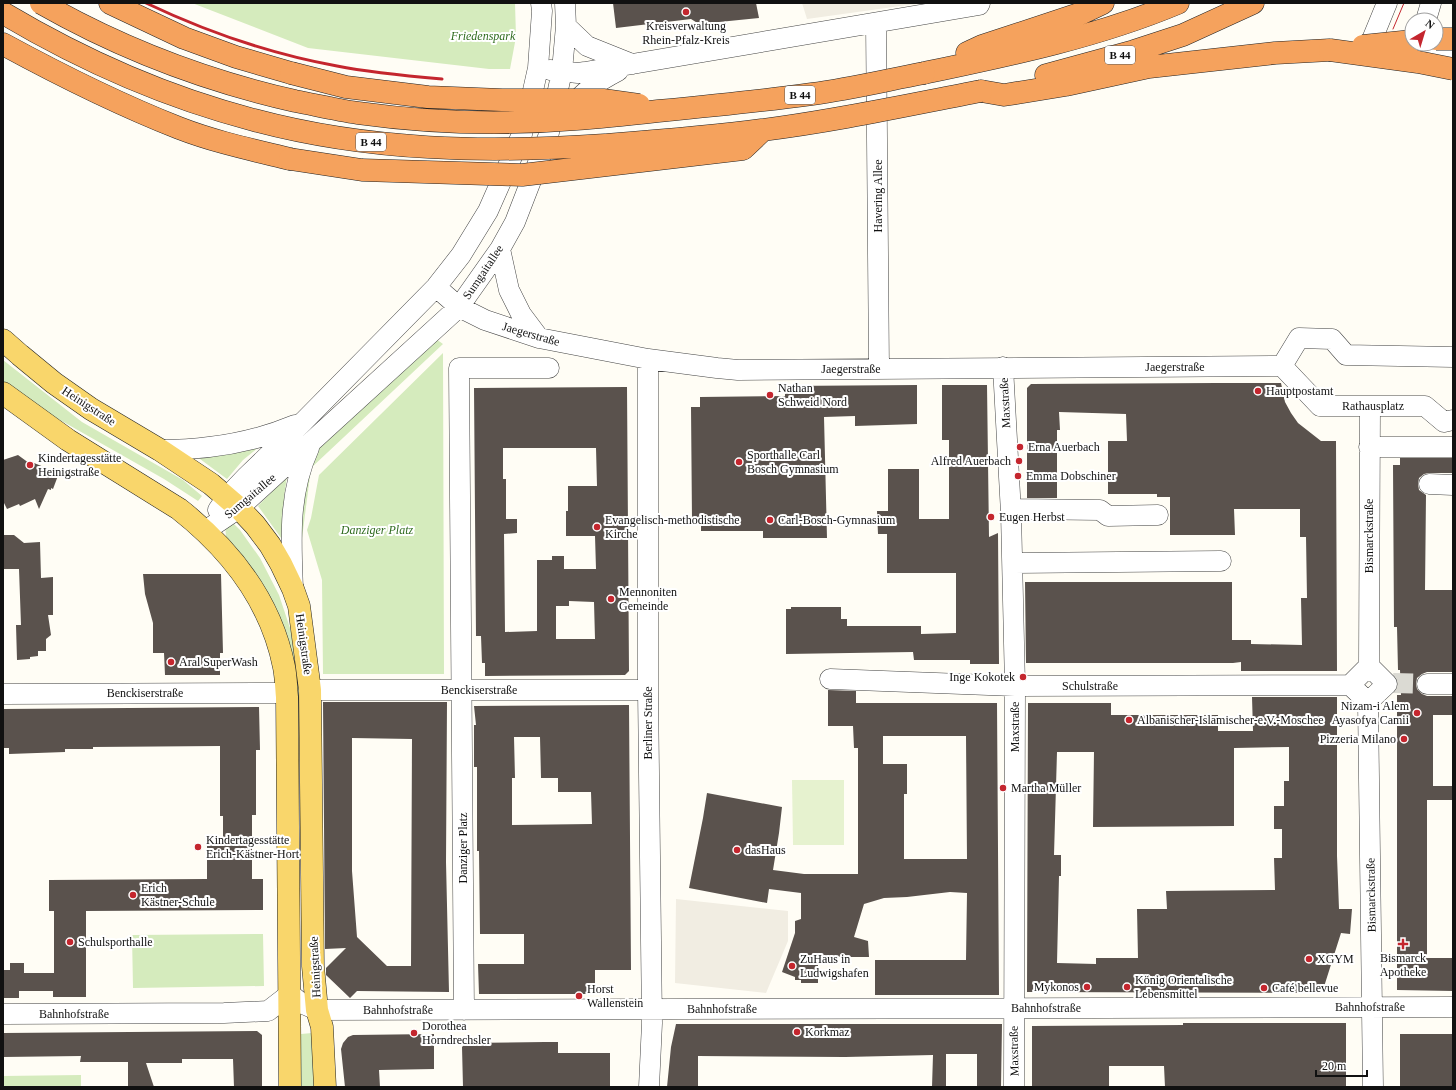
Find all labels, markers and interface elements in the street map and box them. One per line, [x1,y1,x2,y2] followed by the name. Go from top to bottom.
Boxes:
[681,7,691,17] marker: Kreisverwaltung Rhein-Pfalz-Kreis
[1404,12,1444,52] north arrow
[1423,17,1437,31] text: N
[642,19,730,47] place label: Kreisverwaltung Rhein-Pfalz-Kreis
[450,29,516,43] park label: Friedenspark
[1105,46,1135,64] road number: B 44
[785,86,815,104] road number: B 44
[356,133,386,151] road number: B 44
[871,160,885,232] street label: Havering Allee
[460,242,506,302] street label: Sumgaitallee
[501,319,561,349] street label: Jaegerstraße
[1145,360,1205,374] street label: Jaegerstraße
[821,362,881,376] street label: Jaegerstraße
[997,377,1013,429] street label: Maxstraße
[778,381,847,409] place label: Nathan Schweid Nord
[59,383,119,429] street label: Heinigstraße
[1266,384,1334,398] place label: Hauptpostamt
[1253,386,1263,396] marker: Hauptpostamt
[765,390,775,400] marker: Nathan Schweid Nord
[1342,399,1404,413] street label: Rathausplatz
[1028,440,1100,454] place label: Erna Auerbach
[1015,442,1025,452] marker: Erna Auerbach
[747,448,839,476] place label: Sporthalle Carl Bosch Gymnasium
[38,451,121,479] place label: Kindertagesstätte Heinigstraße
[931,454,1011,468] place label: Alfred Auerbach
[1014,456,1024,466] marker: Alfred Auerbach
[734,457,744,467] marker: Sporthalle Carl Bosch Gymnasium
[25,460,35,470] marker: Kindertagesstätte Heinigstraße
[1026,469,1116,483] place label: Emma Dobschiner
[222,471,278,521] street label: Sumgaitallee
[1013,471,1023,481] marker: Emma Dobschiner
[1362,499,1376,573] street label: Bismarckstraße
[999,510,1065,524] place label: Eugen Herbst
[986,512,996,522] marker: Eugen Herbst
[605,513,740,541] place label: Evangelisch-methodistische Kirche
[778,513,896,527] place label: Carl-Bosch-Gymnasium
[765,515,775,525] marker: Carl-Bosch-Gymnasium
[592,522,602,532] marker: Evangelisch-methodistische Kirche
[340,523,413,537] park label: Danziger Platz
[619,585,677,613] place label: Mennoniten Gemeinde
[606,594,616,604] marker: Mennoniten Gemeinde
[293,613,315,675] street label: Heinigstraße
[179,655,258,669] place label: Aral SuperWash
[166,657,176,667] marker: Aral SuperWash
[949,670,1015,684] place label: Inge Kokotek
[1018,672,1028,682] marker: Inge Kokotek
[1062,679,1118,693] street label: Schulstraße
[441,683,517,697] street label: Benckiserstraße
[107,686,183,700] street label: Benckiserstraße
[641,687,655,759] street label: Berliner Straße
[1332,699,1410,727] place label: Nizam-i Alem Ayasofya Camii
[1008,702,1022,752] street label: Maxstraße
[1412,708,1422,718] marker: Nizam-i Alem Ayasofya Camii
[1137,713,1324,727] place label: Albanischer-Islamischer-e.V.-Moschee
[1124,715,1134,725] marker: Albanischer-Islamischer-e.V.-Moschee
[1320,732,1396,746] place label: Pizzeria Milano
[1399,734,1409,744] marker: Pizzeria Milano
[1011,781,1081,795] place label: Martha Müller
[998,783,1008,793] marker: Martha Müller
[456,813,470,883] street label: Danziger Platz
[206,833,300,861] place label: Kindertagesstätte Erich-Kästner-Hort
[193,842,203,852] marker: Kindertagesstätte Erich-Kästner-Hort
[745,843,786,857] place label: dasHaus
[732,845,742,855] marker: dasHaus
[1363,858,1379,932] street label: Bismarckstraße
[141,881,215,909] place label: Erich Kästner-Schule
[128,890,138,900] marker: Erich Kästner-Schule
[78,935,153,949] place label: Schulsporthalle
[306,936,324,998] street label: Heinigstraße
[65,937,75,947] marker: Schulsporthalle
[1398,939,1408,949] marker: Bismarck Apotheke
[1380,951,1426,979] place label: Bismarck Apotheke
[800,952,869,980] place label: ZuHaus in Ludwigshafen
[1317,952,1354,966] place label: XGYM
[1304,954,1314,964] marker: XGYM
[787,961,797,971] marker: ZuHaus in Ludwigshafen
[1135,973,1232,1001] place label: König Orientalische Lebensmittel
[1034,980,1079,994] place label: Mykonos
[1272,981,1338,995] place label: Café bellevue
[587,982,643,1010] place label: Horst Wallenstein
[1082,982,1092,992] marker: Mykonos
[1122,982,1132,992] marker: König Orientalische Lebensmittel
[1259,983,1269,993] marker: Café bellevue
[574,991,584,1001] marker: Horst Wallenstein
[1335,1000,1405,1014] street label: Bahnhofstraße
[1011,1001,1081,1015] street label: Bahnhofstraße
[687,1002,757,1016] street label: Bahnhofstraße
[363,1003,433,1017] street label: Bahnhofstraße
[39,1007,109,1021] street label: Bahnhofstraße
[422,1019,491,1047] place label: Dorothea Horndrechsler
[805,1025,850,1039] place label: Korkmaz
[1007,1026,1021,1076] street label: Maxstraße
[792,1027,802,1037] marker: Korkmaz
[409,1028,419,1038] marker: Dorothea Horndrechsler
[1316,1052,1367,1078] scale bar
[1322,1059,1347,1073] text: 20 m

